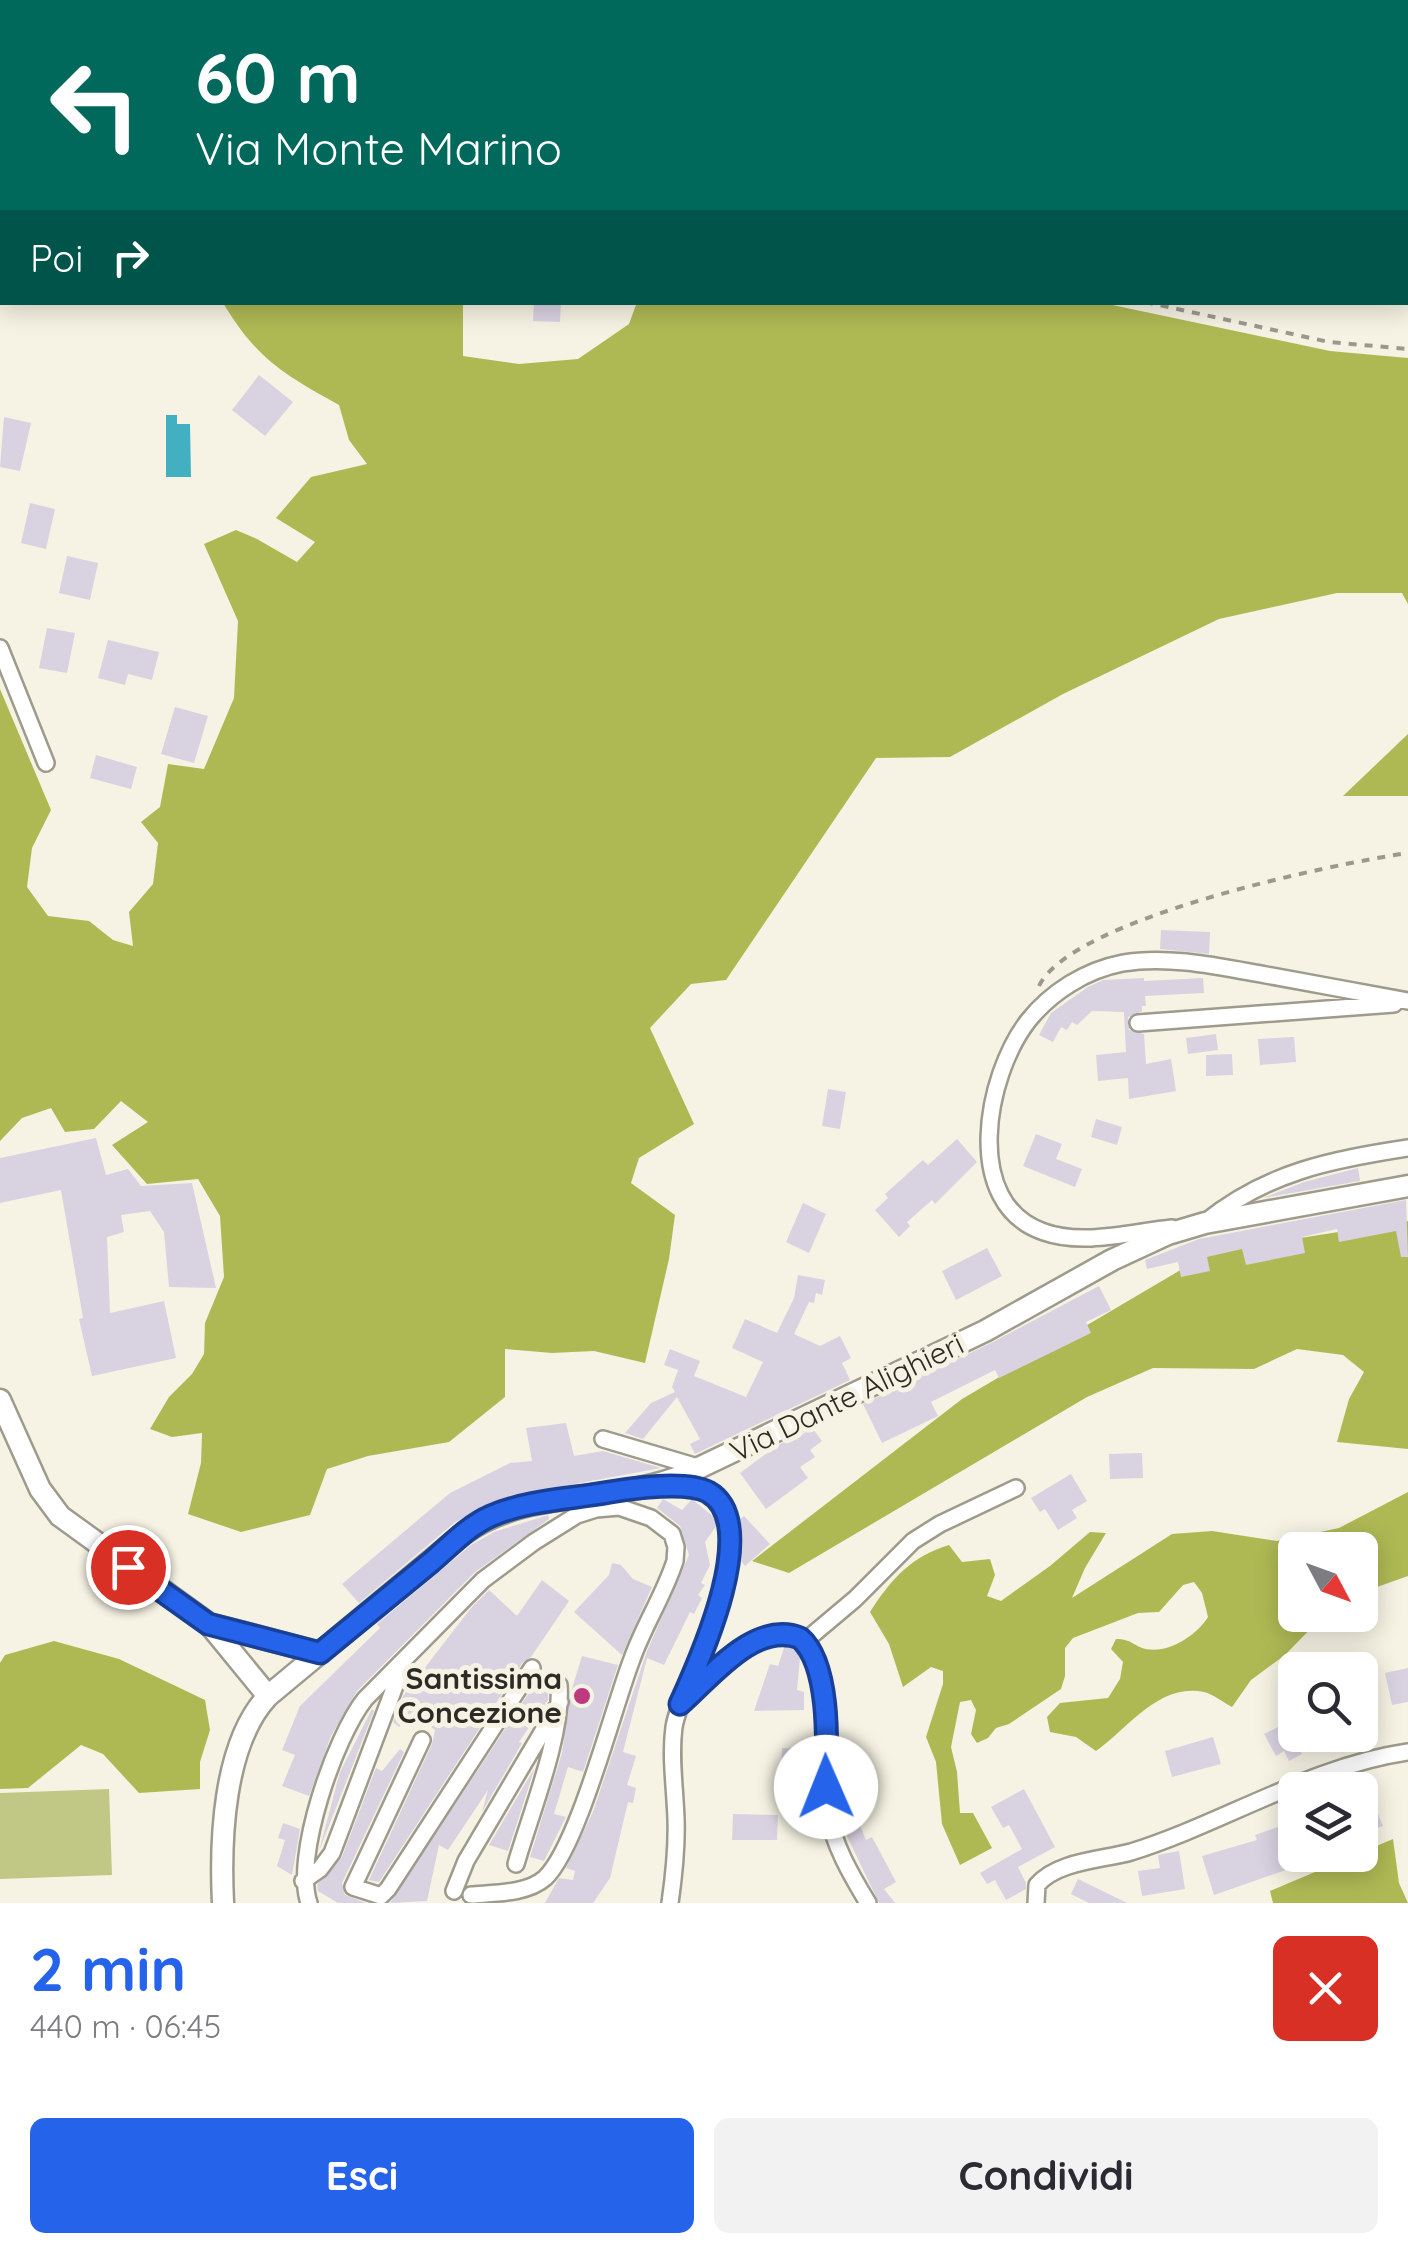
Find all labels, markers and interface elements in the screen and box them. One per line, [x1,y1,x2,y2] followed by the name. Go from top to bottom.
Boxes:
[195,33,361,121] text: 60 m
[30,40,160,170] icon: left
[195,120,562,176] text: Via Monte Marino
[103,230,158,285] icon: right
[30,234,83,282] text: Poi
[724,1324,969,1470] street label: Via Dante Alighieri
[86,1525,171,1610] pin
[1278,1532,1378,1632] north arrow
[1278,1532,1378,1872] map controls
[101,1540,156,1595] icon: arrive
[1278,1652,1378,1752] button: search
[397,1659,562,1731] place label: Santissima Concezione
[571,1685,593,1707] marker: Santissima Concezione
[774,1735,878,1839] position arrow
[1278,1772,1378,1872] button: layers
[30,1931,186,2006] text: 2 min
[1273,1936,1378,2041] button: close
[30,2006,221,2046] text: 440 m · 06:45
[30,2118,694,2233] button: Esci
[714,2118,1378,2233] button: Condividi

